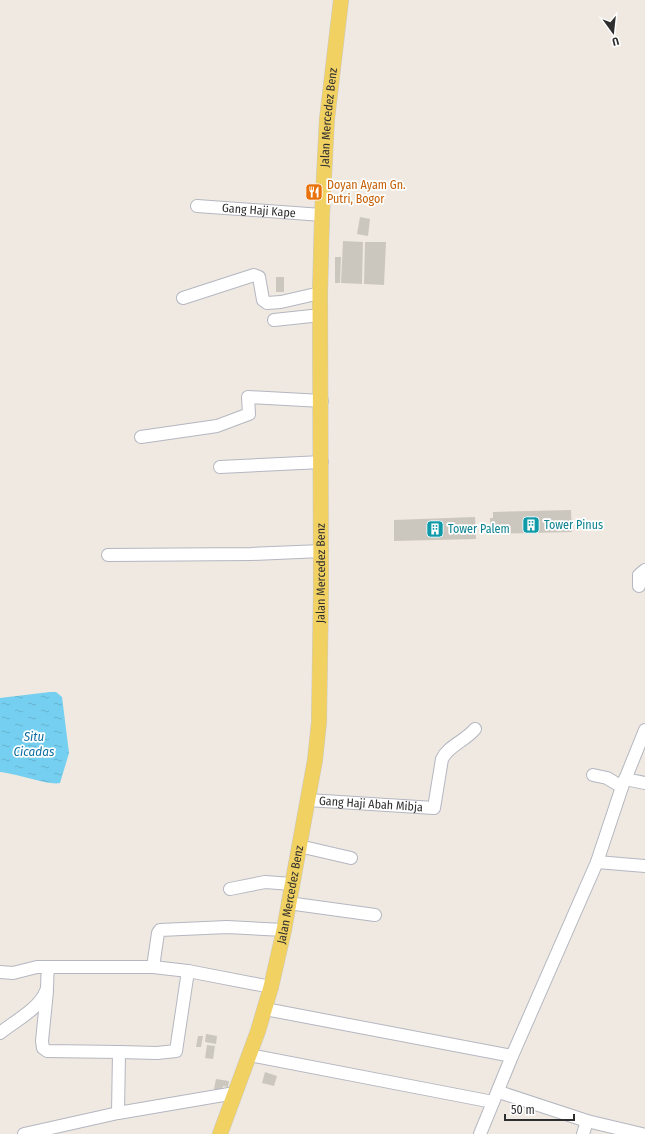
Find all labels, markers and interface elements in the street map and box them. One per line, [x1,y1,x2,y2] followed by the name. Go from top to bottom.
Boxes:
[593,12,633,52] north arrow
[611,34,620,48] text: U
[317,67,340,168] street label: Jalan Mercedez Benz
[327,178,406,206] place label: Doyan Ayam Gn. Putri, Bogor
[304,182,324,202] restaurant icon: Doyan Ayam Gn. Putri, Bogor
[221,201,296,220] street label: Gang Haji Kape
[521,515,541,535] building icon: Tower Pinus
[544,518,603,532] place label: Tower Pinus
[425,519,445,539] building icon: Tower Palem
[448,522,510,536] place label: Tower Palem
[313,523,328,623] street label: Jalan Mercedez Benz
[13,729,55,759] water label: Situ Cicadas
[319,794,423,814] street label: Gang Haji Abah Mibja
[274,844,306,945] street label: Jalan Mercedez Benz
[505,1096,574,1122] scale bar
[511,1103,535,1117] text: 50 m

